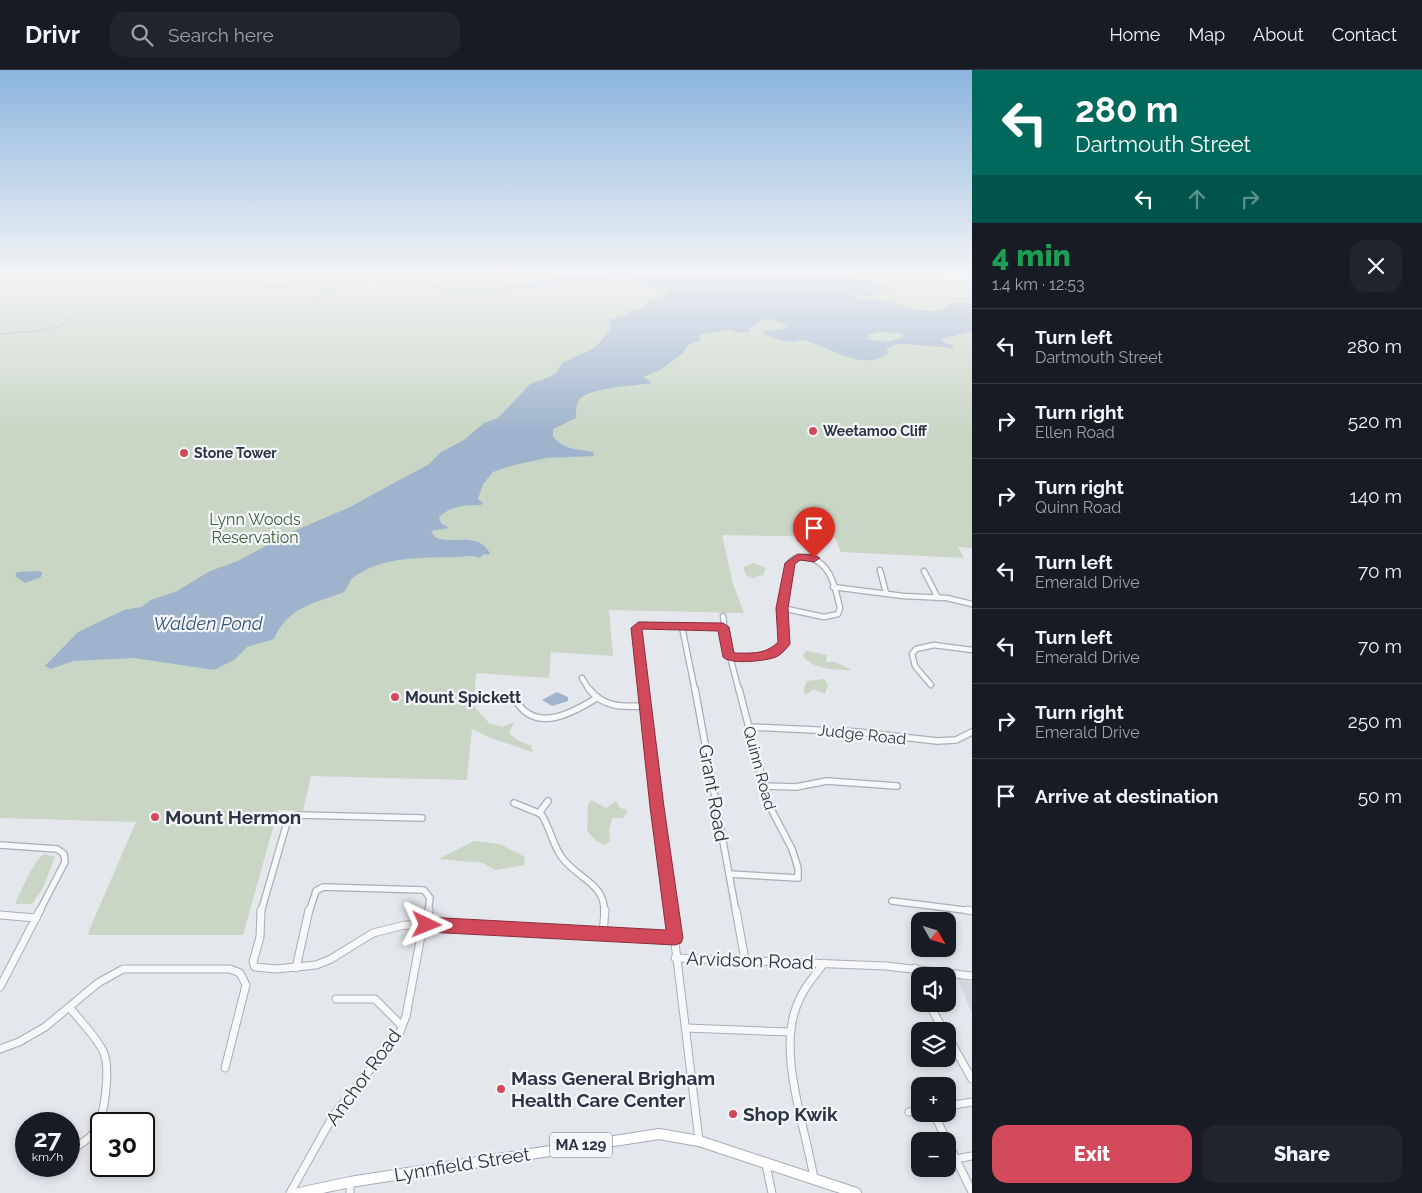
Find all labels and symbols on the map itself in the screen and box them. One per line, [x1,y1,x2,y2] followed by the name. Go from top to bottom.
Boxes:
[823,423,928,439] place label: Weetamoo Cliff
[807,425,819,437] marker: Weetamoo Cliff
[194,445,277,461] place label: Stone Tower
[178,447,190,459] marker: Stone Tower
[793,507,835,558] pin
[209,510,301,547] park label: Lynn Woods Reservation
[153,613,264,634] water label: Walden Pond
[405,688,521,707] place label: Mount Spickett
[389,691,401,703] marker: Mount Spickett
[817,720,907,749] street label: Judge Road
[739,724,780,812] street label: Quinn Road
[695,743,733,843] street label: Grant Road
[165,806,301,828] place label: Mount Hermon
[149,811,161,823] marker: Mount Hermon
[400,898,452,950] position arrow
[911,912,956,958] north arrow
[686,947,814,973] street label: Arvidson Road
[321,1025,405,1129] street label: Anchor Road
[511,1067,715,1111] place label: Mass General Brigham Health Care Center
[495,1083,507,1095] marker: Mass General Brigham Health Care Center
[743,1103,838,1125] place label: Shop Kwik
[727,1108,739,1120] marker: Shop Kwik
[90,1112,155,1177] speed limit sign: 30
[550,1132,612,1158] road number: MA 129
[393,1142,532,1186] street label: Lynnfield Street

